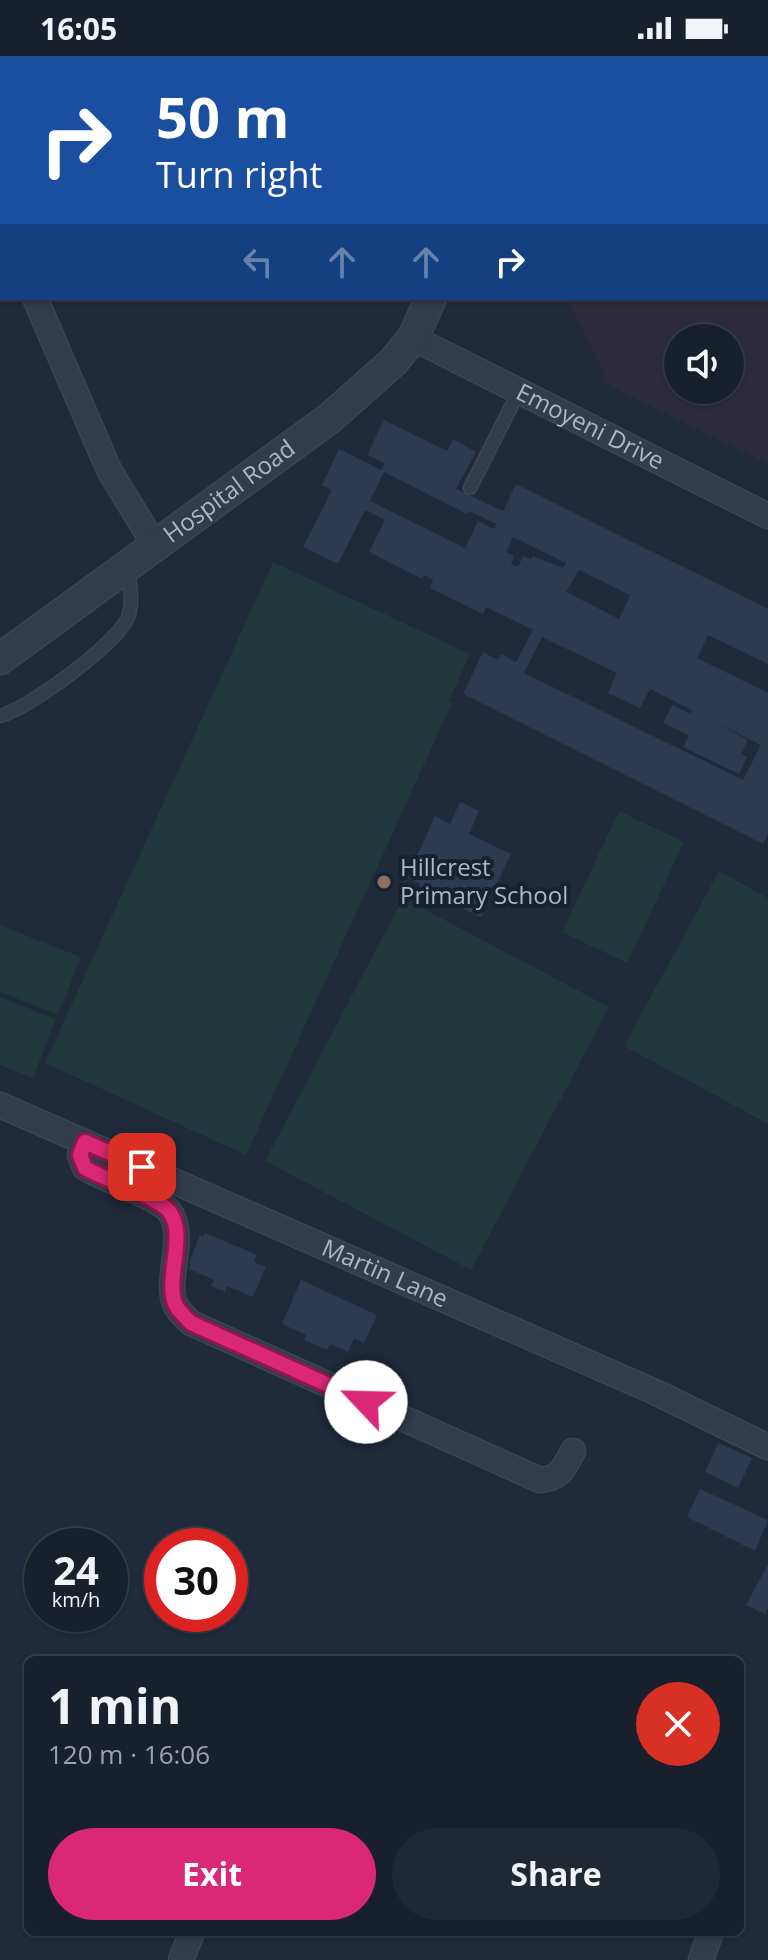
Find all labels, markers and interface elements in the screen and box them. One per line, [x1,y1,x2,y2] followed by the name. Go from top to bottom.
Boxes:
[40,8,117,49] text: 16:05
[156,78,290,154] text: 50 m
[24,88,128,192] icon: right
[156,150,322,199] text: Turn right
[236,240,280,284] icon: left
[320,240,364,284] icon: ahead
[404,240,448,284] icon: ahead
[488,240,532,284] icon: right
[664,324,744,404] map controls
[664,324,744,404] button: sound
[511,375,670,476] street label: Emoyeni Drive
[156,431,301,550] street label: Hospital Road
[400,850,568,911] place label: Hillcrest Primary School
[375,873,393,891] marker: Hillcrest Primary School
[108,1133,176,1201] pin
[120,1145,164,1189] icon: arrive
[317,1230,453,1314] street label: Martin Lane
[324,1360,408,1444] position arrow
[144,1528,248,1632] speed limit sign: 30
[53,1542,99,1597] text: 24
[52,1586,100,1613] text: km/h
[48,1673,181,1738] text: 1 min
[636,1682,720,1766] button: close
[48,1736,210,1772] text: 120 m · 16:06
[48,1828,376,1920] button: Exit
[392,1828,720,1920] button: Share

